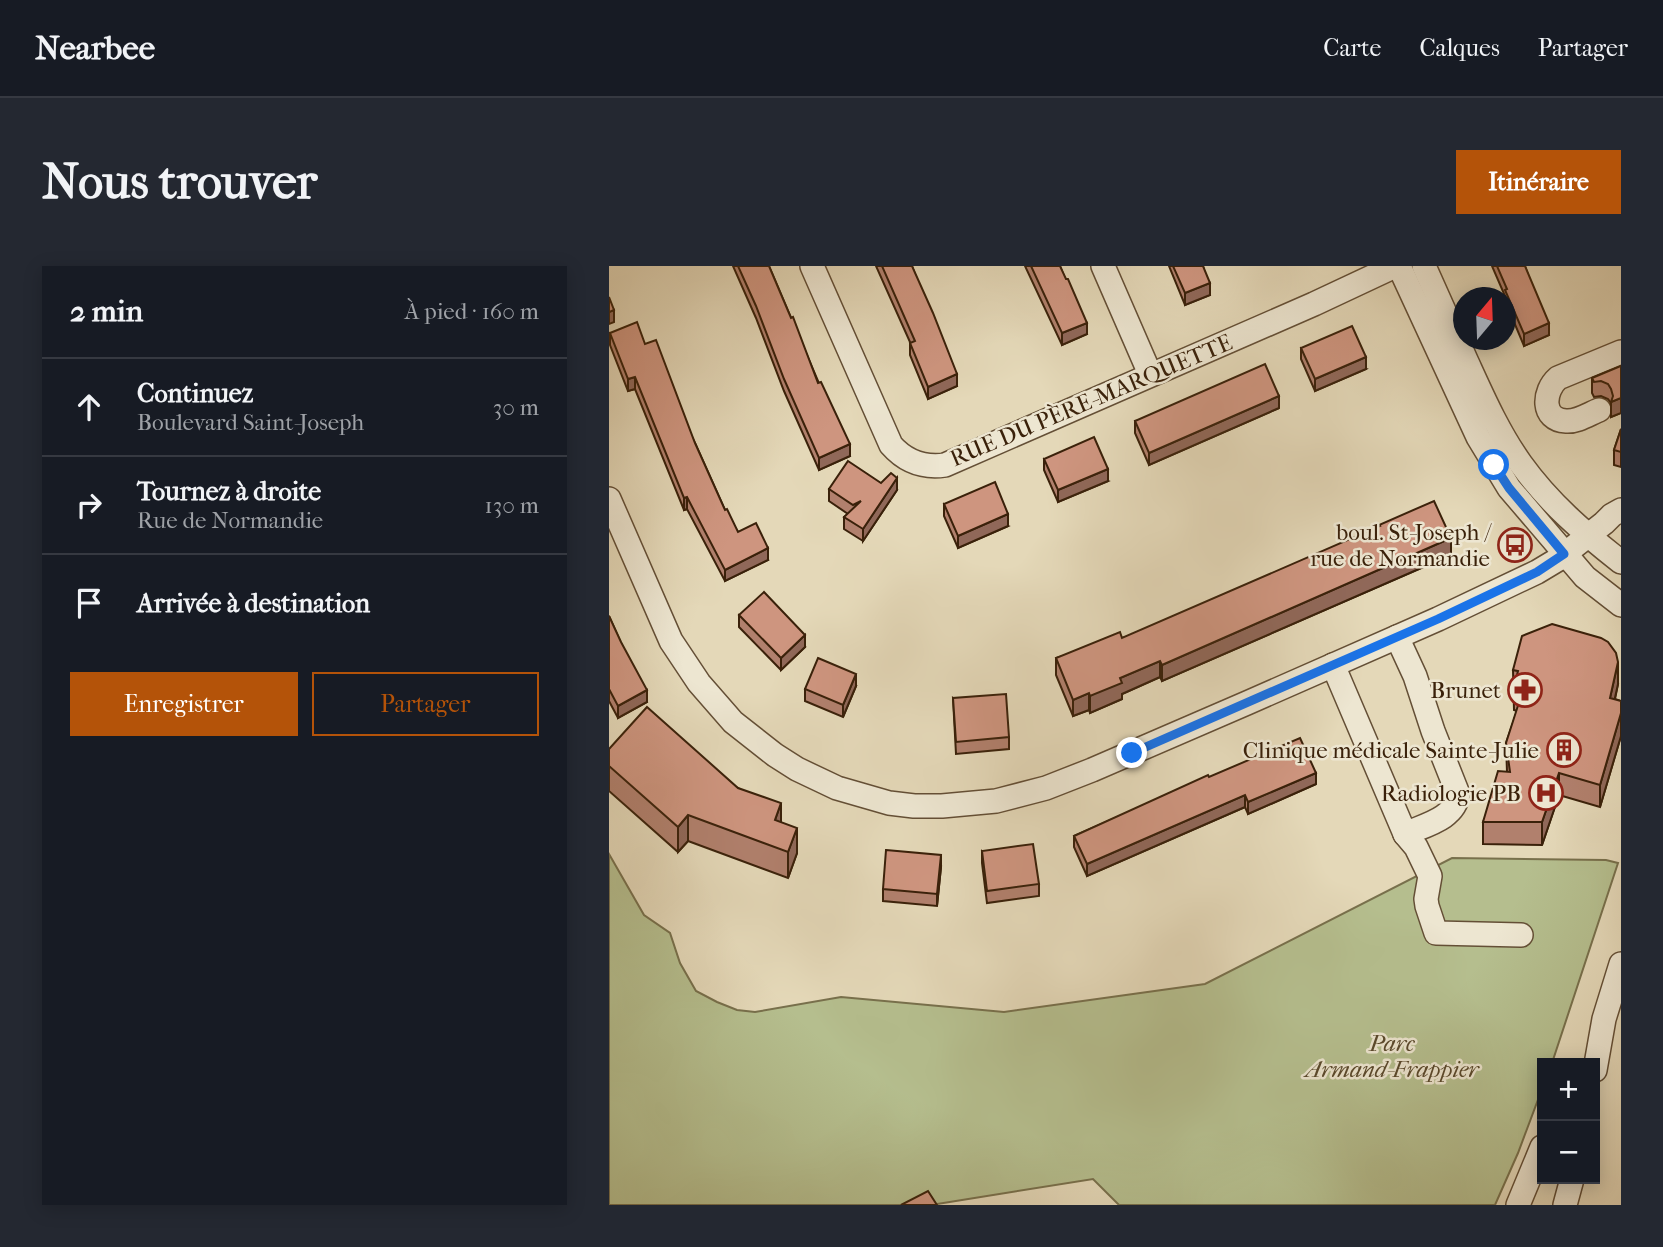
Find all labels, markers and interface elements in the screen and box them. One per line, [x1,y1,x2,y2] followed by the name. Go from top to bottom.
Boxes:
[35,29,155,68] text: Nearbee
[1323,34,1381,62] text: Carte
[1419,34,1500,62] text: Calques
[1538,34,1628,62] text: Partager
[1456,150,1621,214] button: Itinéraire
[42,153,317,211] text: Nous trouver
[1453,287,1516,350] north arrow
[70,294,143,329] text: 2 min
[404,298,539,325] text: À pied · 160 m
[946,329,1236,472] street label: RUE DU PÈRE-MARQUETTE
[137,378,253,409] text: Continuez
[70,388,108,426] icon: ahead
[493,394,539,421] text: 30 m
[137,409,364,436] text: Boulevard Saint-Joseph
[1478,449,1509,480] route start
[137,476,321,507] text: Tournez à droite
[70,486,108,524] icon: right
[485,492,539,519] text: 130 m
[137,507,323,534] text: Rue de Normandie
[1310,519,1492,572] place label: boul. St-Joseph / rue de Normandie
[1496,526,1534,564] bus stop icon: boul. St-Joseph / rue de Normandie
[70,584,108,622] icon: arrive
[137,588,370,619] text: Arrivée à destination
[1506,671,1544,709] pharmacy icon: Brunet
[70,672,298,736] button: Enregistrer
[312,672,539,736] button: Partager
[1430,677,1501,704] place label: Brunet
[1545,731,1583,769] building icon: Clinique médicale Sainte-Julie
[1116,737,1147,768] route end
[1243,737,1539,764] place label: Clinique médicale Sainte-Julie
[1527,774,1565,812] hospital icon: Radiologie PB
[1381,780,1521,807] place label: Radiologie PB
[1302,1030,1480,1083] park label: Parc Armand-Frappier
[1537,1058,1600,1184] map controls
[1537,1058,1600,1121] button: +
[1537,1121,1600,1184] button: −

